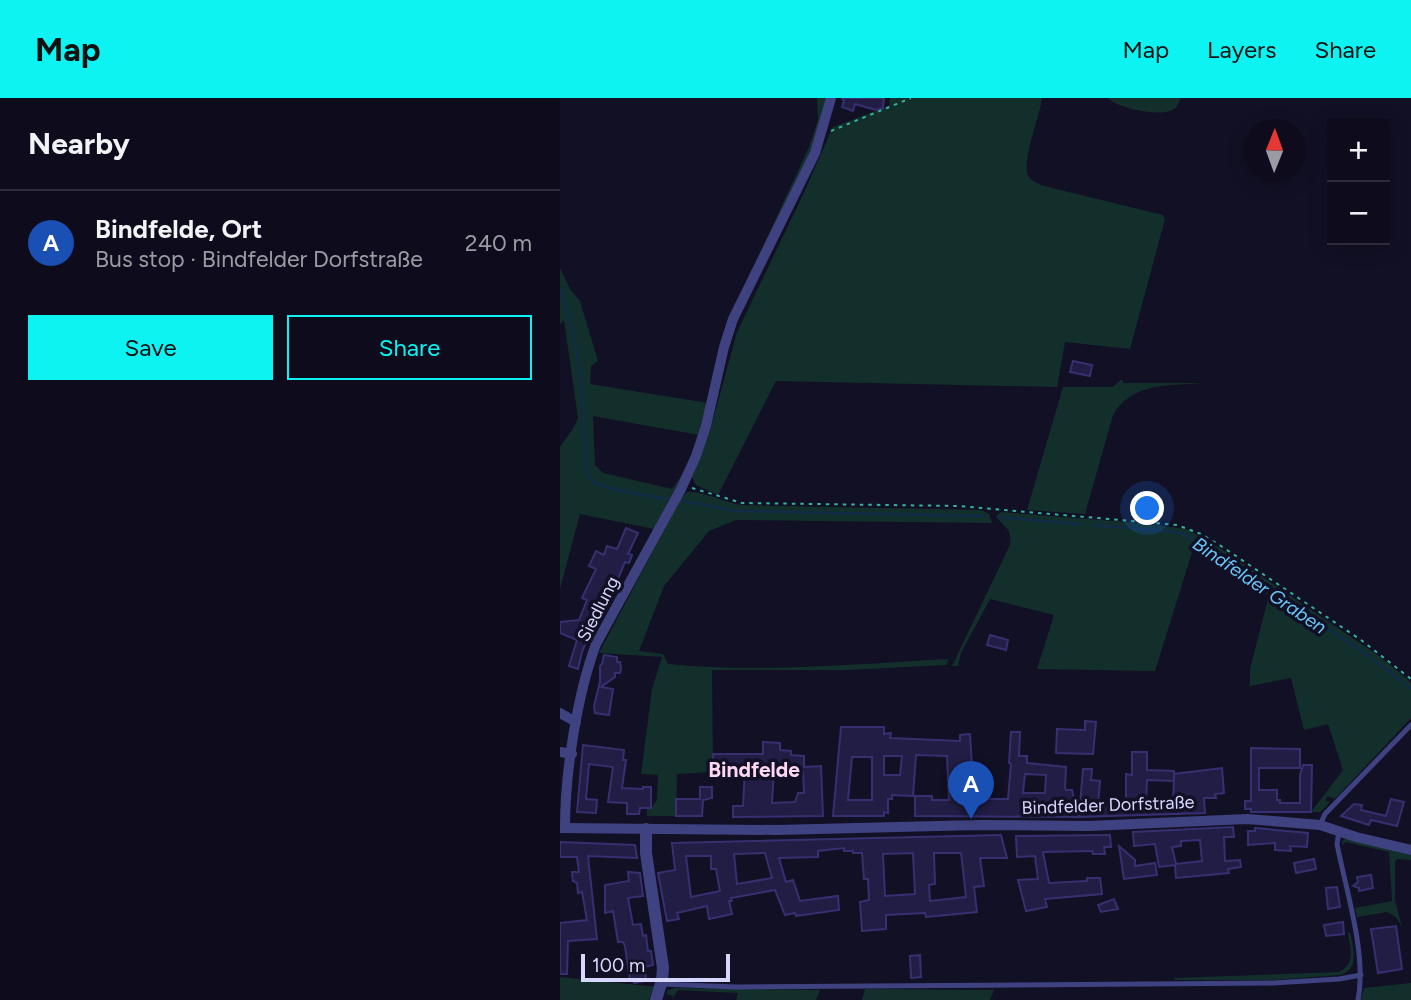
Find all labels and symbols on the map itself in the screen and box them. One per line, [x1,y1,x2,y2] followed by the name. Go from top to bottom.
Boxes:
[1243,119,1306,182] north arrow
[1130,491,1164,525] your location
[1189,532,1331,639] water label: Bindfelder Graben
[572,573,624,645] street label: Siedlung
[708,757,800,782] district label: Bindfelde
[948,761,994,819] pin: A
[1021,791,1195,819] street label: Bindfelder Dorfstraße
[581,951,730,983] scale bar

